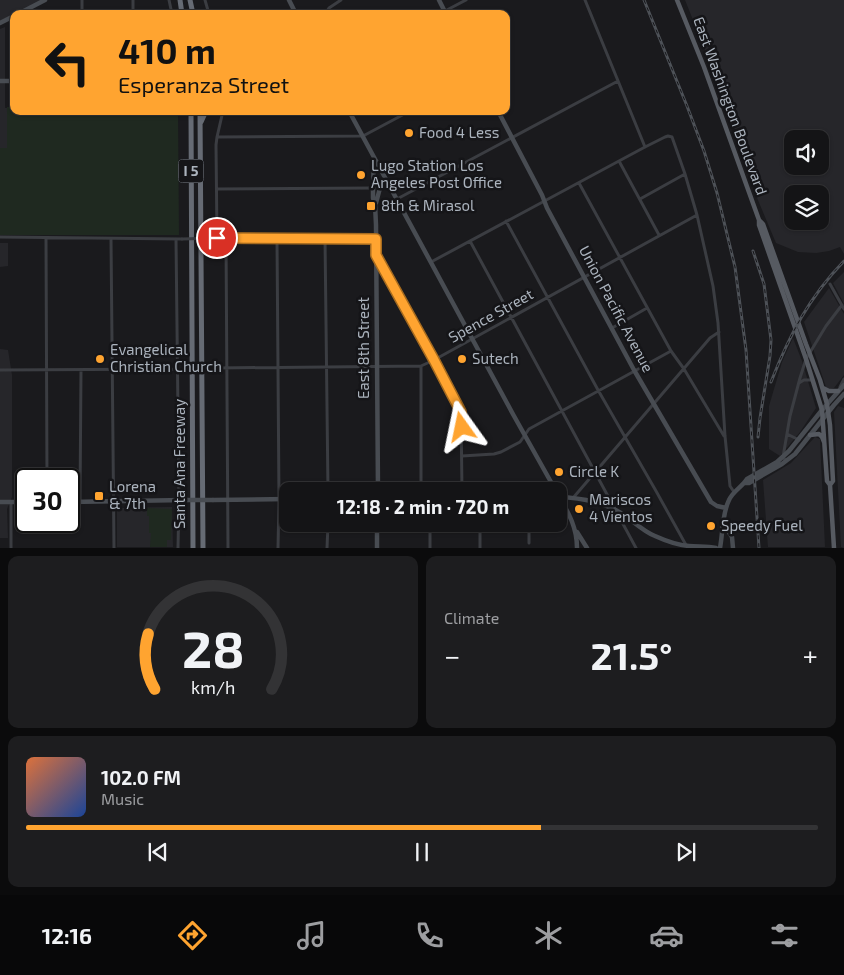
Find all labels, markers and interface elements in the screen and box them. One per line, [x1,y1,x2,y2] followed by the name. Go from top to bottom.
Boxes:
[690,14,772,197] street label: East Washington Boulevard
[118,29,216,71] text: 410 m
[35,30,100,95] icon: left
[118,71,289,97] text: Esperanza Street
[419,123,499,141] place label: Food 4 Less
[403,127,415,139] marker: Food 4 Less
[784,130,829,230] map controls
[784,130,829,175] button: sound
[371,156,502,191] place label: Lugo Station Los Angeles Post Office
[178,160,204,182] road number: I 5
[355,169,367,181] marker: Lugo Station Los Angeles Post Office
[784,185,829,230] button: layers
[381,196,475,214] place label: 8th & Mirasol
[365,200,377,212] marker: 8th & Mirasol
[196,217,238,259] pin
[203,224,231,252] icon: arrive
[576,242,658,375] street label: Union Pacific Avenue
[445,284,536,346] street label: Spence Street
[354,297,372,399] street label: East 8th Street
[110,340,222,375] place label: Evangelical Christian Church
[472,349,519,367] place label: Sutech
[94,353,106,365] marker: Evangelical Christian Church
[456,353,468,365] marker: Sutech
[170,399,188,529] street label: Santa Ana Freeway
[435,400,487,452] position arrow
[569,462,619,480] place label: Circle K
[553,466,565,478] marker: Circle K
[15,468,80,533] speed limit sign: 30
[109,477,156,512] place label: Lorena & 7th
[93,490,105,502] marker: Lorena & 7th
[589,490,653,525] place label: Mariscos 4 Vientos
[337,495,509,518] text: 12:18 · 2 min · 720 m
[573,503,585,515] marker: Mariscos 4 Vientos
[721,516,803,534] place label: Speedy Fuel
[705,520,717,532] marker: Speedy Fuel
[444,608,499,627] text: Climate
[182,616,244,678] text: 28
[591,632,672,678] text: 21.5°
[444,638,460,672] text: −
[803,638,818,672] text: +
[191,676,235,698] text: km/h
[101,766,181,789] text: 102.0 FM
[101,789,144,808] text: Music
[144,838,172,866] icon: previous
[408,838,436,866] icon: pause
[672,838,700,866] icon: next
[175,918,210,953] icon: directions
[294,918,329,953] icon: music
[412,918,447,953] icon: phone
[531,918,566,953] icon: climate
[649,918,684,953] icon: car
[767,918,802,953] icon: filters
[42,922,92,948] text: 12:16

